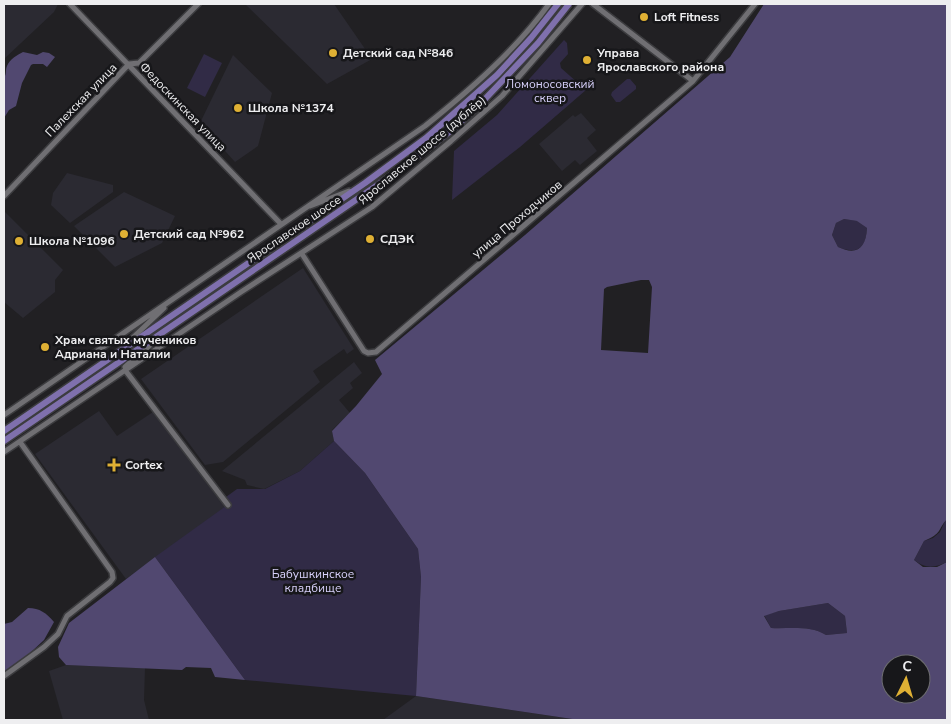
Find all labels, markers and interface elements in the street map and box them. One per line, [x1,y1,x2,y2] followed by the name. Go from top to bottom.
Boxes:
[654,9,719,25] place label: Loft Fitness
[638,11,650,23] marker: Loft Fitness
[343,45,453,61] place label: Детский сад №846
[596,45,724,75] place label: Управа Ярославского района
[327,47,339,59] marker: Детский сад №846
[581,54,593,66] marker: Управа Ярославского района
[136,59,230,155] street label: Федоскинская улица
[42,60,120,140] street label: Палехская улица
[505,76,595,106] park label: Ломоносовский сквер
[355,92,489,208] street label: Ярославское шоссе (дублёр)
[248,100,334,116] place label: Школа №1374
[232,102,244,114] marker: Школа №1374
[469,176,566,261] street label: улица Проходчиков
[244,192,344,266] street label: Ярославское шоссе
[134,226,244,242] place label: Детский сад №962
[118,228,130,240] marker: Детский сад №962
[380,231,415,247] place label: СДЭК
[29,233,115,249] place label: Школа №1096
[364,233,376,245] marker: СДЭК
[13,235,25,247] marker: Школа №1096
[54,332,197,362] place label: Храм святых мучеников Адриана и Наталии
[39,341,51,353] marker: Храм святых мучеников Адриана и Наталии
[125,457,163,473] place label: Cortex
[107,458,121,472] marker: Cortex
[272,566,354,596] park label: Бабушкинское кладбище
[881,654,931,704] north arrow
[902,657,913,676] text: С

